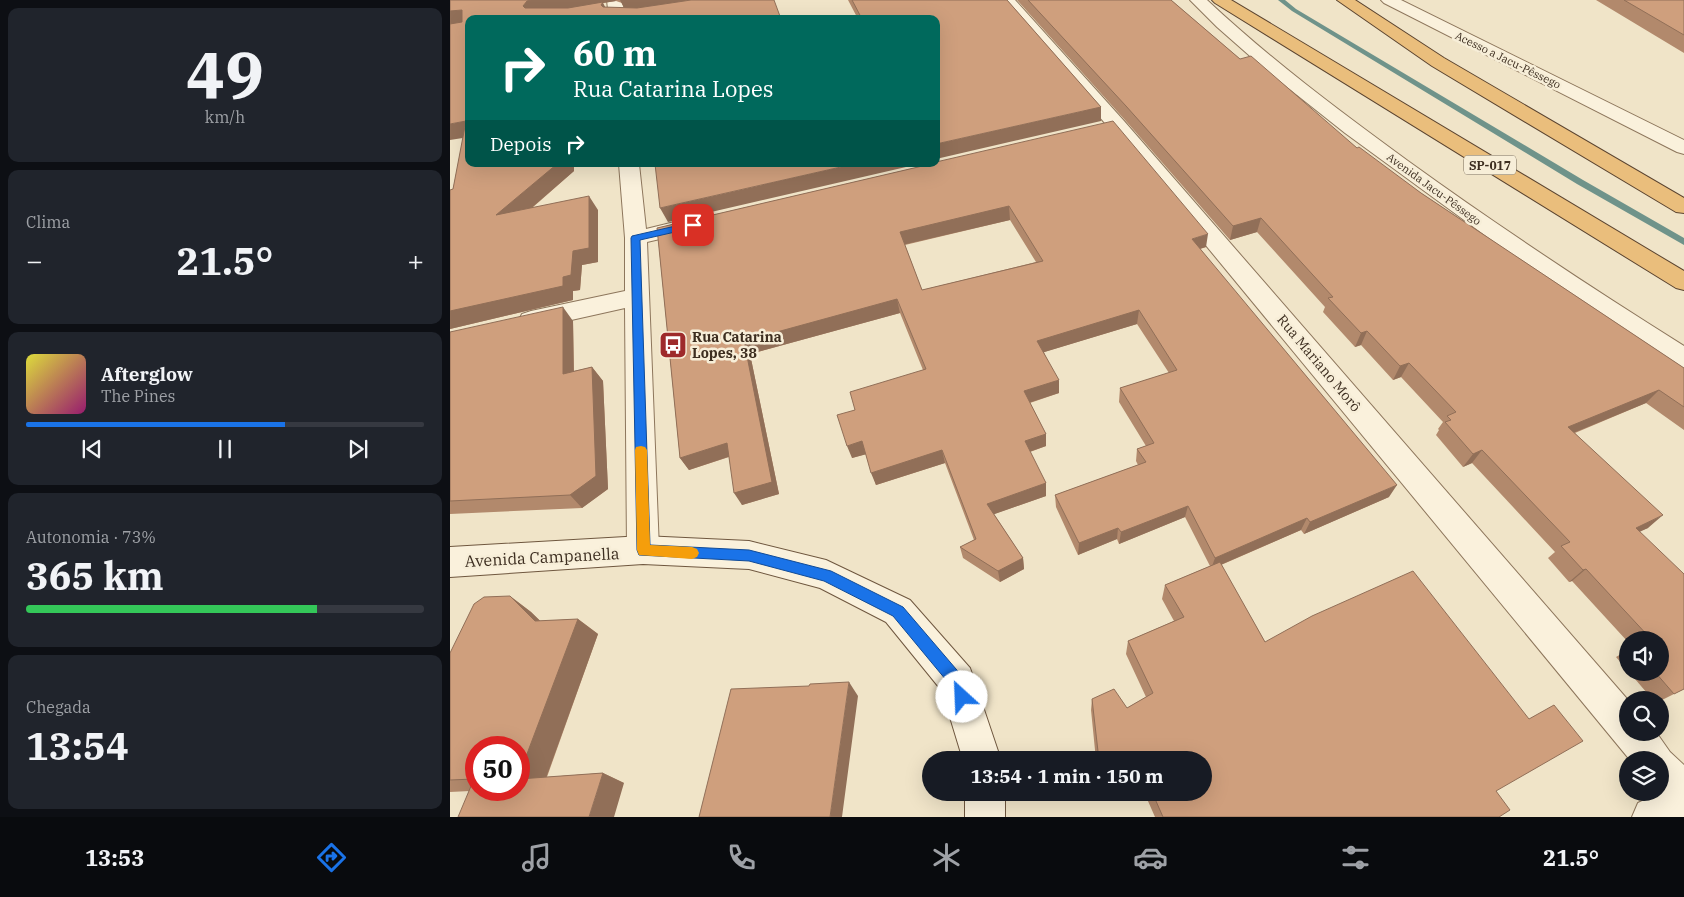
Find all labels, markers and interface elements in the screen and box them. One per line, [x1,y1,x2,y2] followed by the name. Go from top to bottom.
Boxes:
[1453,28,1563,92] street label: Acesso a Jacu-Pêssego
[573,30,657,76] text: 60 m
[186,32,264,117] text: 49
[490,35,555,100] icon: right
[573,74,774,103] text: Rua Catarina Lopes
[205,107,245,127] text: km/h
[561,130,589,158] icon: right
[490,132,551,156] text: Depois
[1384,150,1484,228] street label: Avenida Jacu-Pêssego
[1464,156,1516,174] road number: SP-017
[672,204,714,246] pin
[679,211,707,239] icon: arrive
[26,212,70,232] text: Clima
[177,236,273,285] text: 21.5°
[26,242,43,279] text: −
[407,242,424,279] text: +
[1273,311,1365,415] street label: Rua Mariano Morô
[692,328,782,362] place label: Rua Catarina Lopes, 38
[658,330,688,360] bus stop icon: Rua Catarina Lopes, 38
[101,362,193,386] text: Afterglow
[101,386,175,406] text: The Pines
[78,435,106,463] icon: previous
[211,435,239,463] icon: pause
[344,435,372,463] icon: next
[26,527,156,547] text: Autonomia · 73%
[464,543,620,571] street label: Avenida Campanella
[26,551,164,600] text: 365 km
[1619,631,1669,801] map controls
[1619,631,1669,681] button: sound
[935,670,987,722] position arrow
[1619,691,1669,741] button: search
[26,697,91,717] text: Chegada
[26,721,129,770] text: 13:54
[465,736,530,801] speed limit sign: 50
[1619,751,1669,801] button: layers
[971,764,1163,788] text: 13:54 · 1 min · 150 m
[314,840,349,875] icon: directions
[519,840,554,875] icon: music
[724,840,759,875] icon: phone
[929,840,964,875] icon: climate
[1133,840,1168,875] icon: car
[1338,840,1373,875] icon: filters
[85,843,144,872] text: 13:53
[1543,843,1599,872] text: 21.5°

